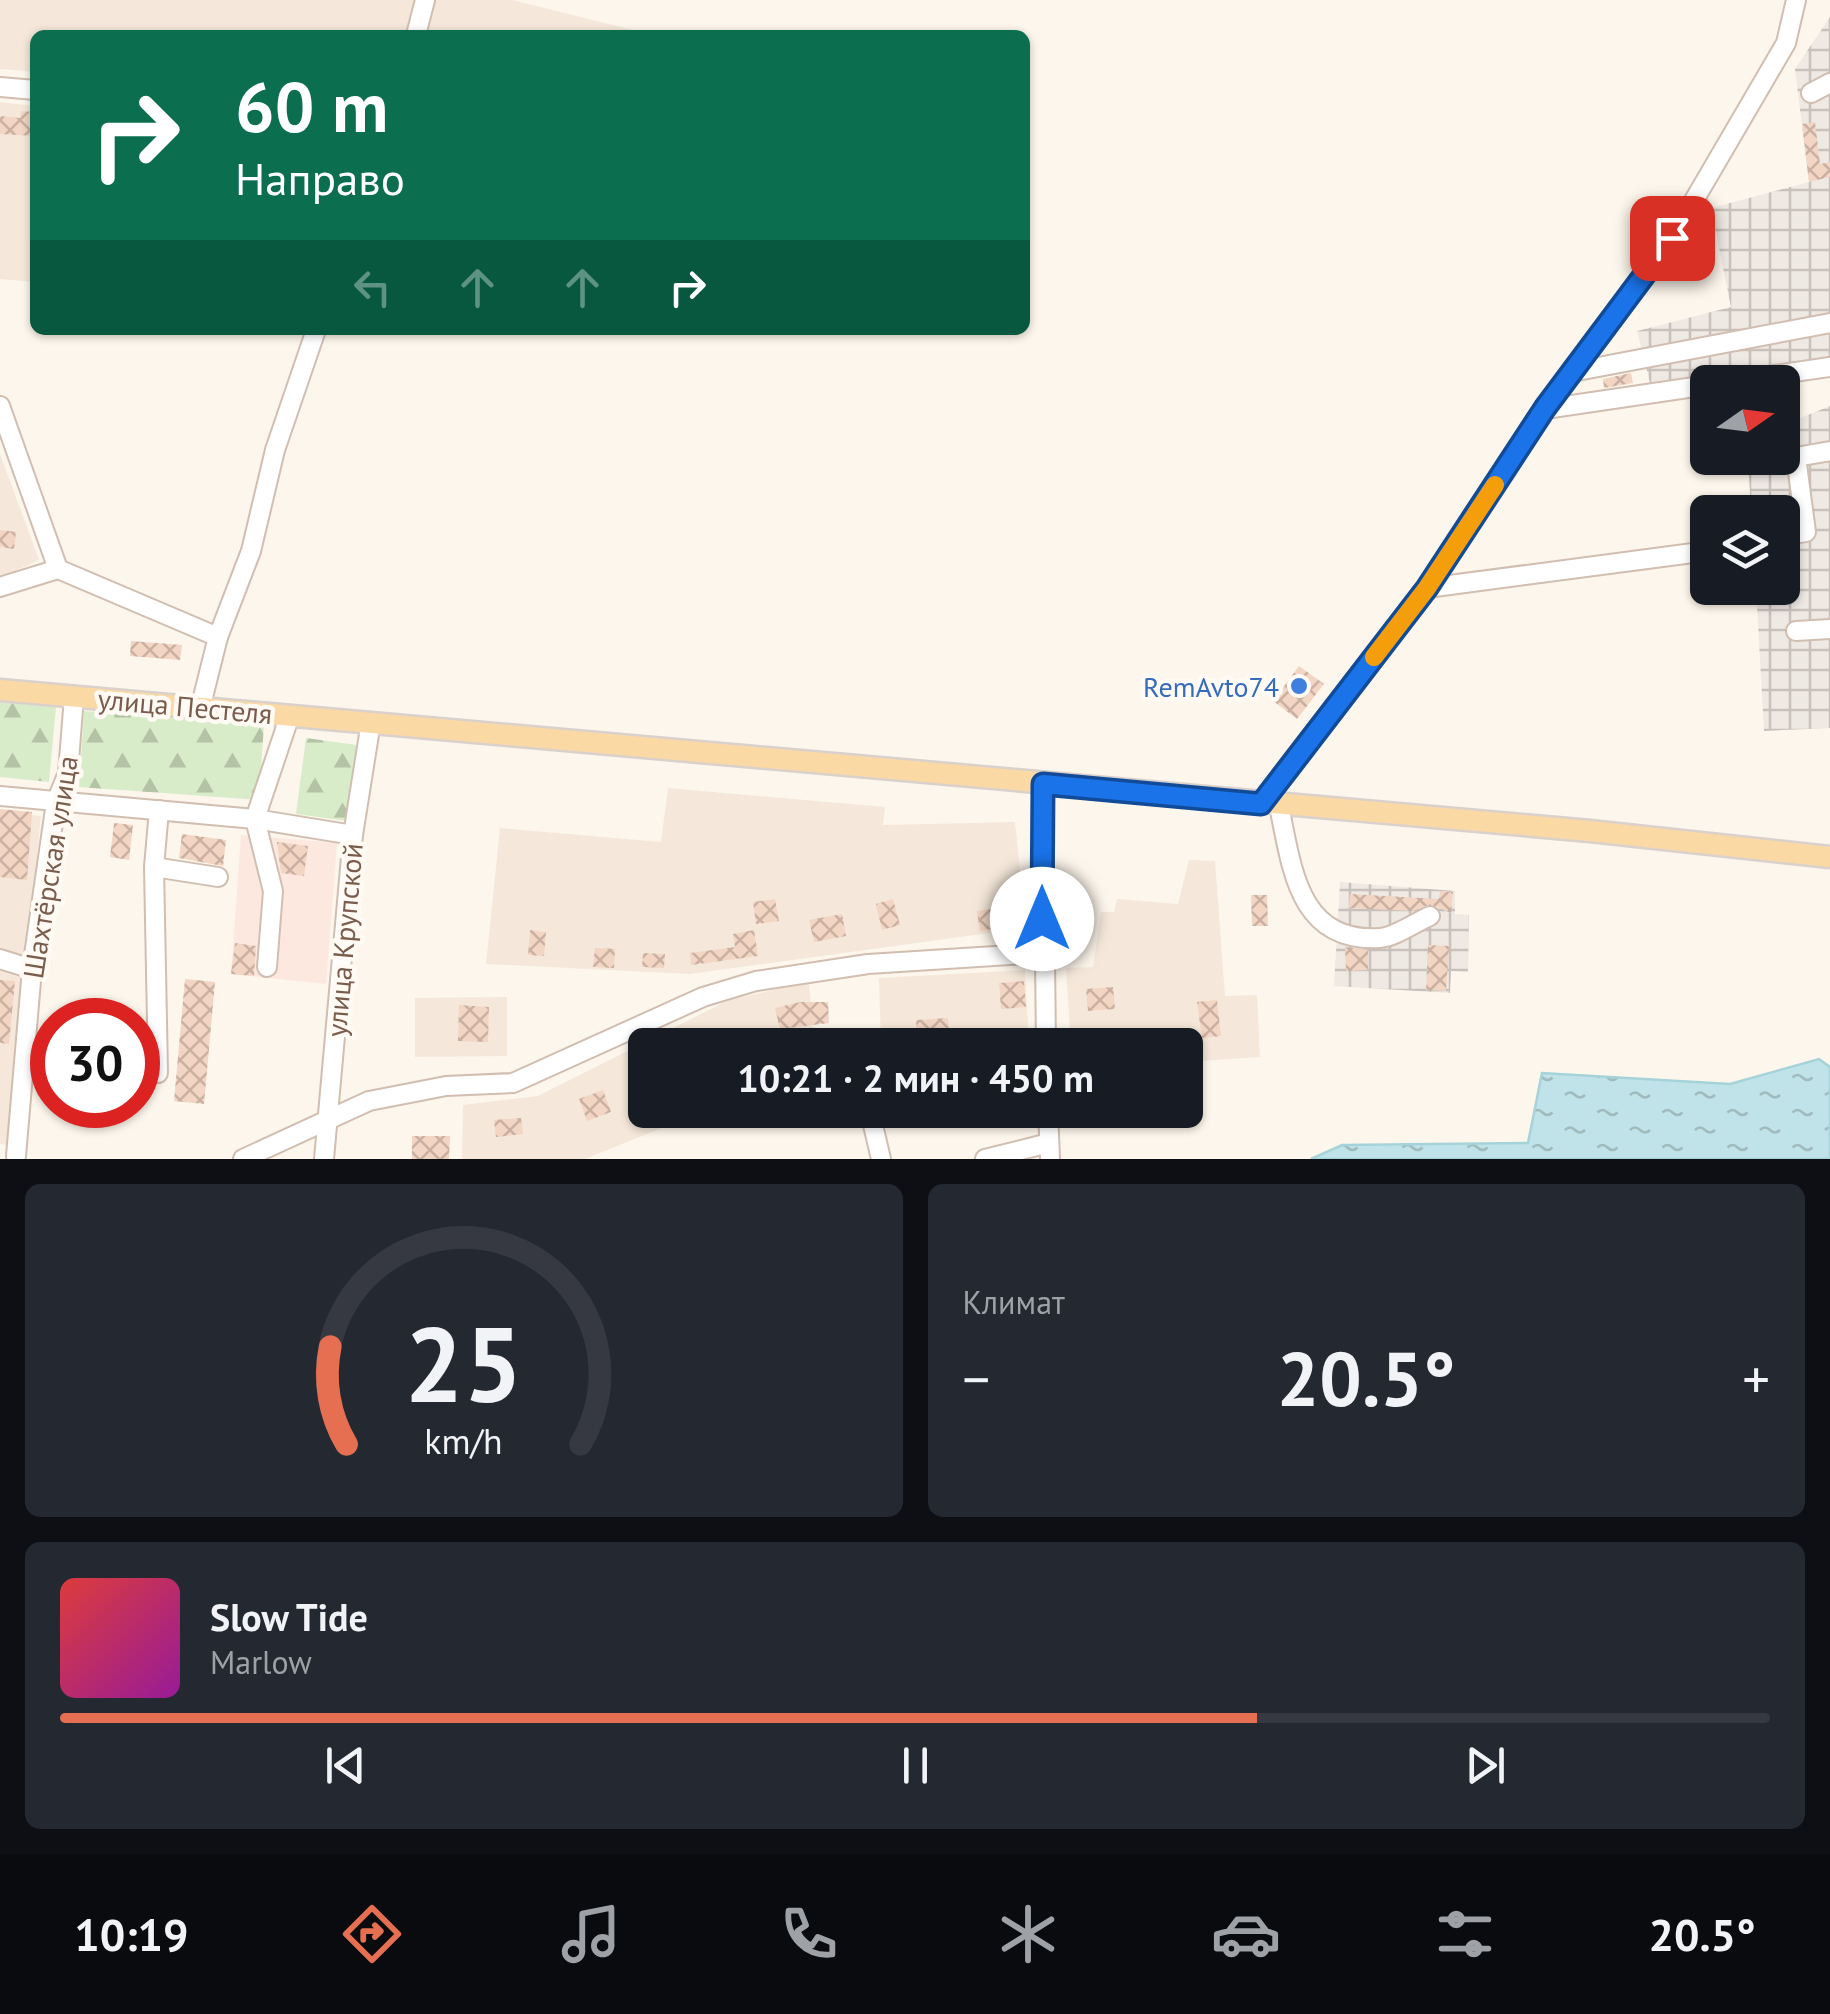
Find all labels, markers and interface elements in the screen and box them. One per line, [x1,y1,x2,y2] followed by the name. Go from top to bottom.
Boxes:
[235,61,388,151] text: 60 m
[70,70,200,200] icon: right
[235,149,405,207] text: Направо
[1630,196,1715,281] pin
[1645,211,1700,266] icon: arrive
[345,260,400,315] icon: left
[450,260,505,315] icon: ahead
[555,260,610,315] icon: ahead
[660,260,715,315] icon: right
[1690,365,1800,475] north arrow
[1690,365,1800,605] map controls
[1690,495,1800,605] button: layers
[1143,668,1279,705] place label: RemAvto74
[1288,675,1310,697] marker: RemAvto74
[96,680,274,732] street label: улица Пестеля
[14,753,86,981] street label: Шахтёрская улица
[317,841,371,1039] street label: улица Крупской
[990,867,1094,971] position arrow
[30,998,160,1128] speed limit sign: 30
[737,1053,1094,1102] text: 10:21 · 2 мин · 450 m
[963,1281,1065,1323] text: Климат
[405,1296,523,1431] text: 25
[1277,1330,1456,1427] text: 20.5°
[963,1343,990,1414] text: −
[1742,1343,1770,1414] text: +
[425,1418,503,1464] text: km/h
[210,1592,368,1641] text: Slow Tide
[210,1641,312,1683] text: Marlow
[318,1738,373,1793] icon: previous
[888,1738,943,1793] icon: pause
[1458,1738,1513,1793] icon: next
[337,1899,407,1969] icon: directions
[556,1899,626,1969] icon: music
[774,1899,844,1969] icon: phone
[993,1899,1063,1969] icon: climate
[1211,1899,1281,1969] icon: car
[1430,1899,1500,1969] icon: filters
[74,1905,188,1963] text: 10:19
[1648,1905,1756,1963] text: 20.5°

